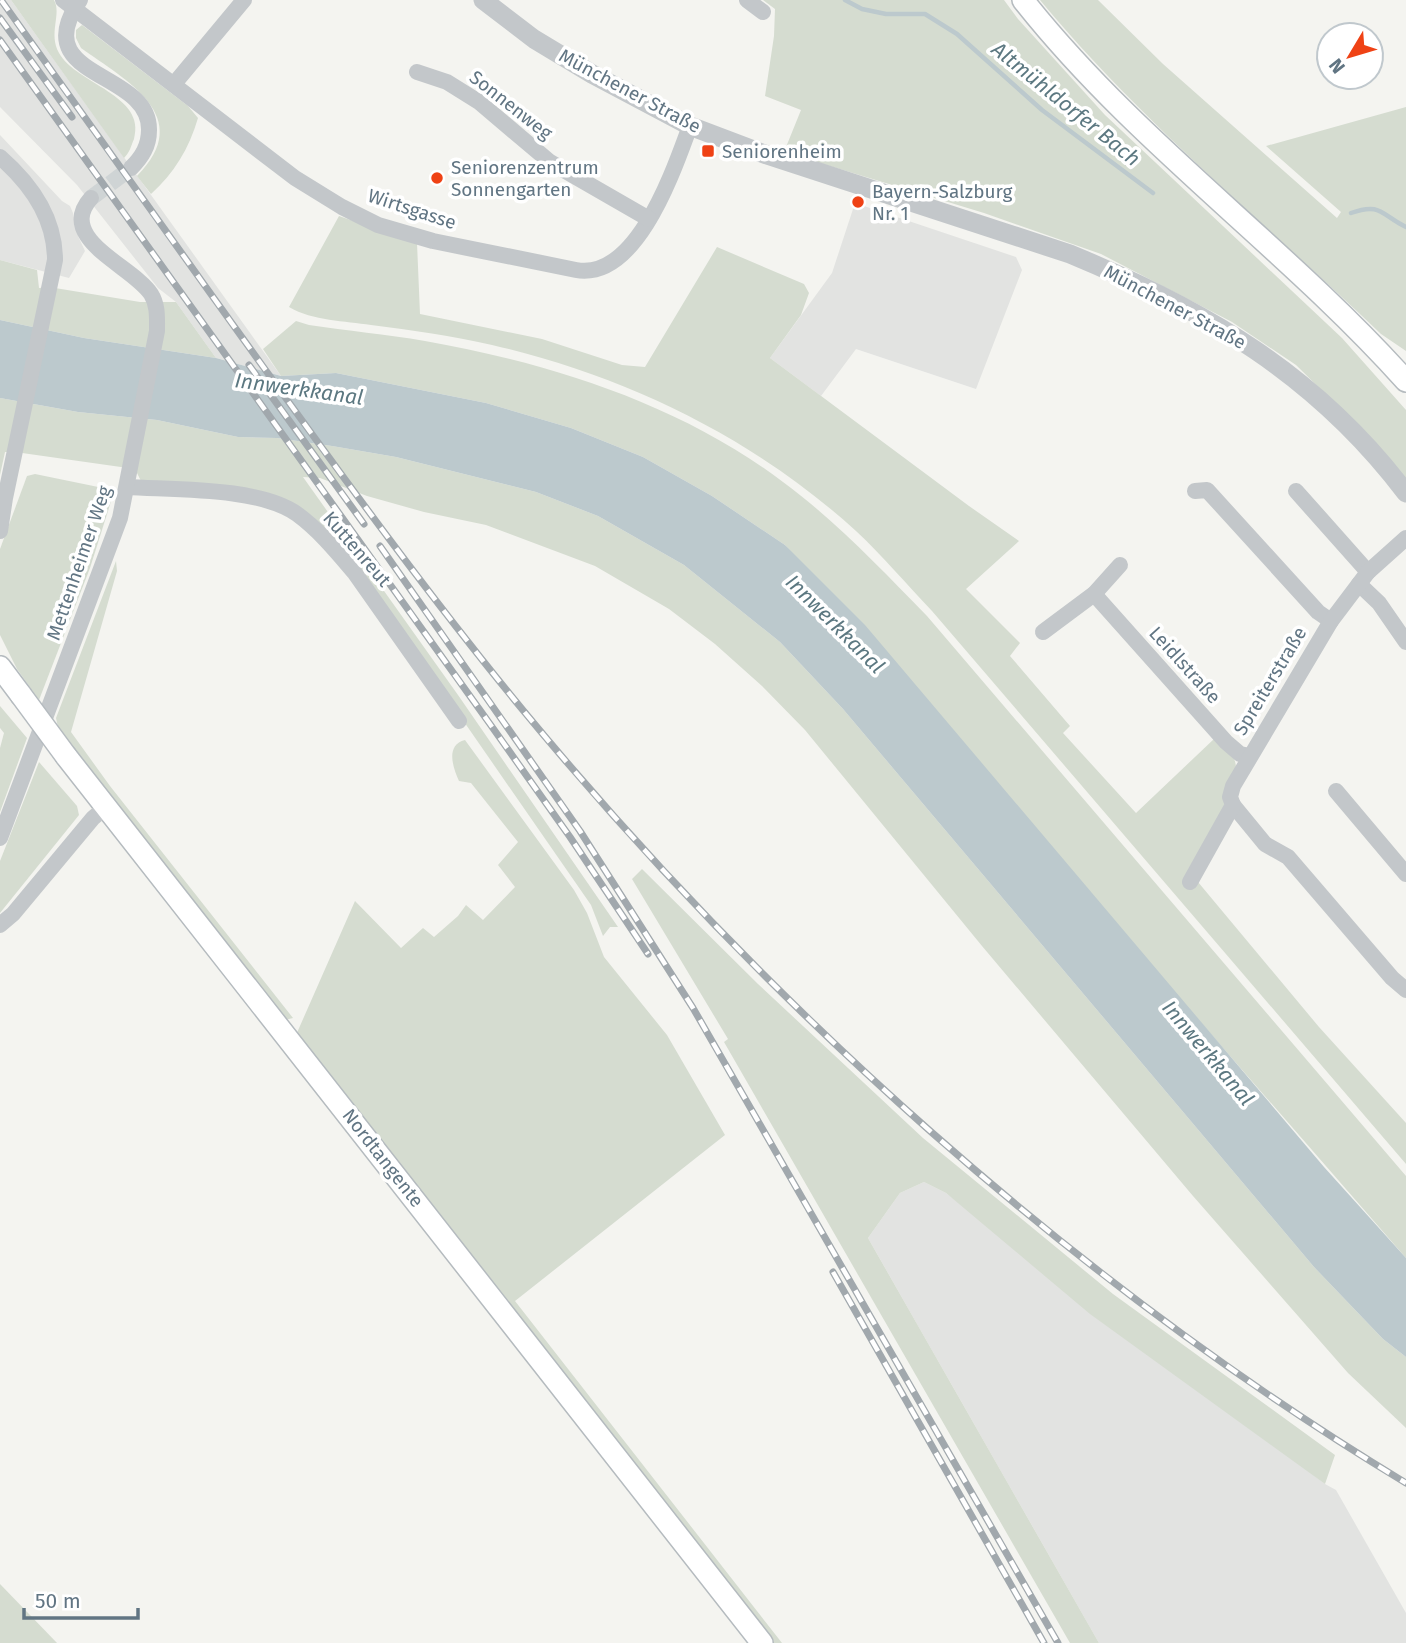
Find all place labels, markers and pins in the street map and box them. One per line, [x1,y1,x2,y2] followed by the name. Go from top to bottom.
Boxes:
[722,140,842,163] place label: Seniorenheim
[700,143,716,159] marker: Seniorenheim
[451,156,599,201] place label: Seniorenzentrum Sonnengarten
[429,170,445,186] marker: Seniorenzentrum Sonnengarten
[872,180,1013,225] place label: Bayern-Salzburg Nr. 1
[850,194,866,210] marker: Bayern-Salzburg Nr. 1

